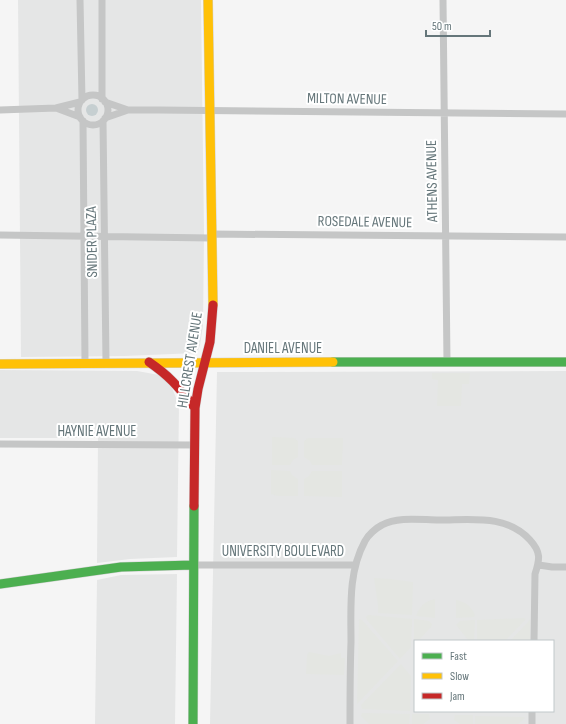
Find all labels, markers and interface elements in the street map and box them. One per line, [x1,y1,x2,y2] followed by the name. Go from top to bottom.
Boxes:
[426,12,490,38] scale bar
[432,19,452,34] text: 50 m
[307,89,387,109] street label: MILTON AVENUE
[422,140,442,223] street label: ATHENS AVENUE
[82,206,102,278] street label: SNIDER PLAZA
[318,212,412,232] street label: ROSEDALE AVENUE
[173,311,207,409] street label: HILLCREST AVENUE
[244,339,322,358] street label: DANIEL AVENUE
[57,422,137,441] street label: HAYNIE AVENUE
[222,542,344,561] street label: UNIVERSITY BOULEVARD
[414,640,554,712] legend
[450,649,467,664] text: Fast
[450,669,469,684] text: Slow
[449,689,465,704] text: Jam

